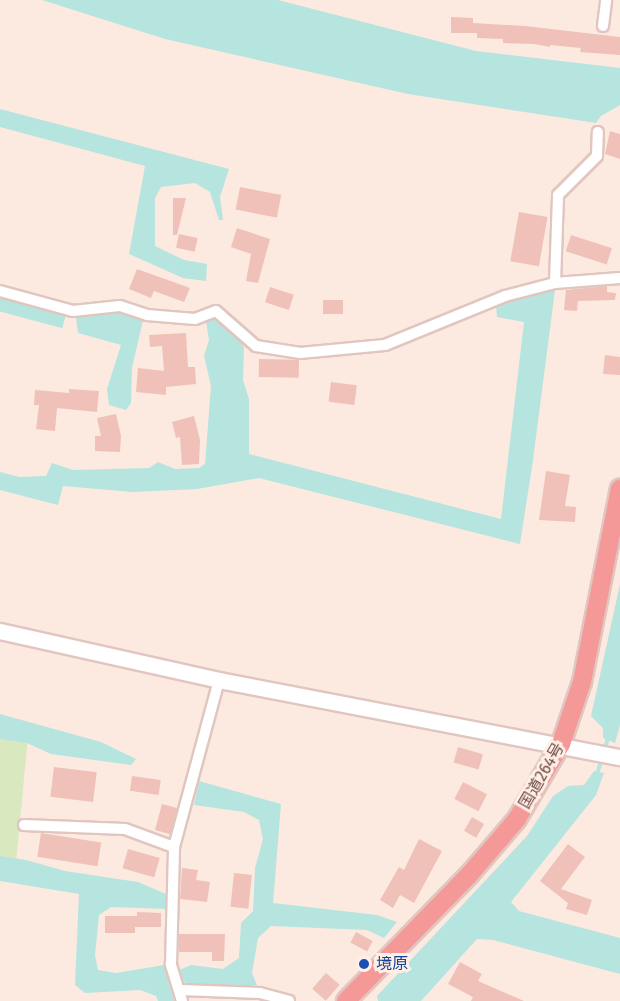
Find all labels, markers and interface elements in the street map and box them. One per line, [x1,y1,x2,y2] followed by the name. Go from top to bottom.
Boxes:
[515,740,569,812] street label: 国道264号
[376,954,408,974] place label: 境原
[357,957,371,971] marker: 境原

